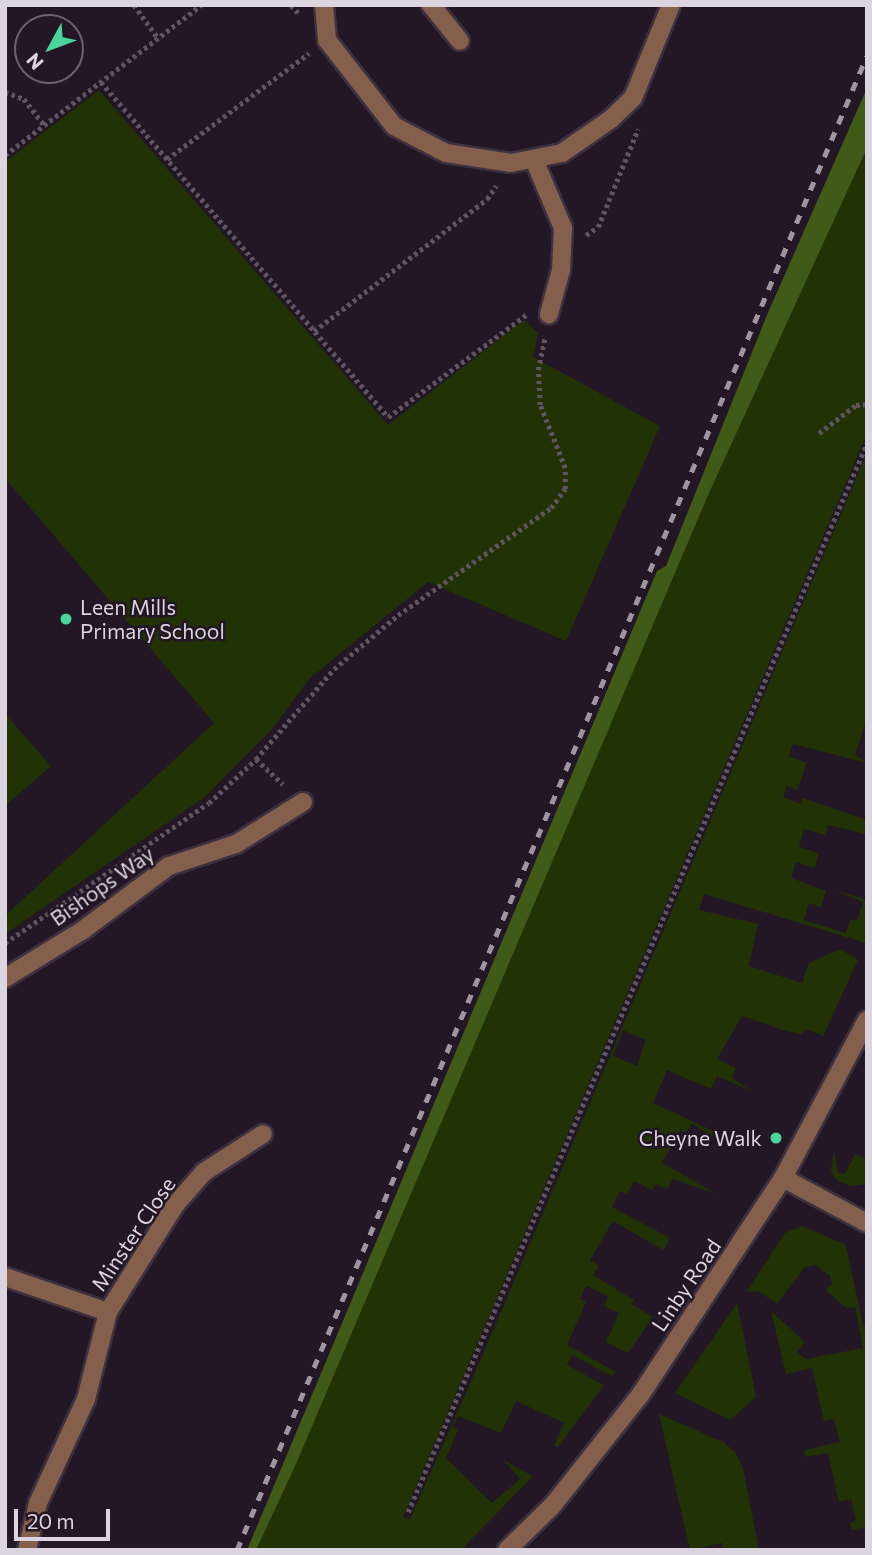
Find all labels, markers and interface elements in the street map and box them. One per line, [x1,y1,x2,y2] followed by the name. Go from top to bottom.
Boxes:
[14,14,84,84] north arrow
[21,49,48,75] text: N
[80,594,225,644] place label: Leen Mills Primary School
[58,611,74,627] marker: Leen Mills Primary School
[45,841,159,931] street label: Bishops Way
[639,1125,762,1151] place label: Cheyne Walk
[768,1130,784,1146] marker: Cheyne Walk
[86,1172,180,1296] street label: Minster Close
[646,1234,726,1336] street label: Linby Road
[18,1496,114,1540] scale bar
[27,1508,75,1533] text: 20 m

